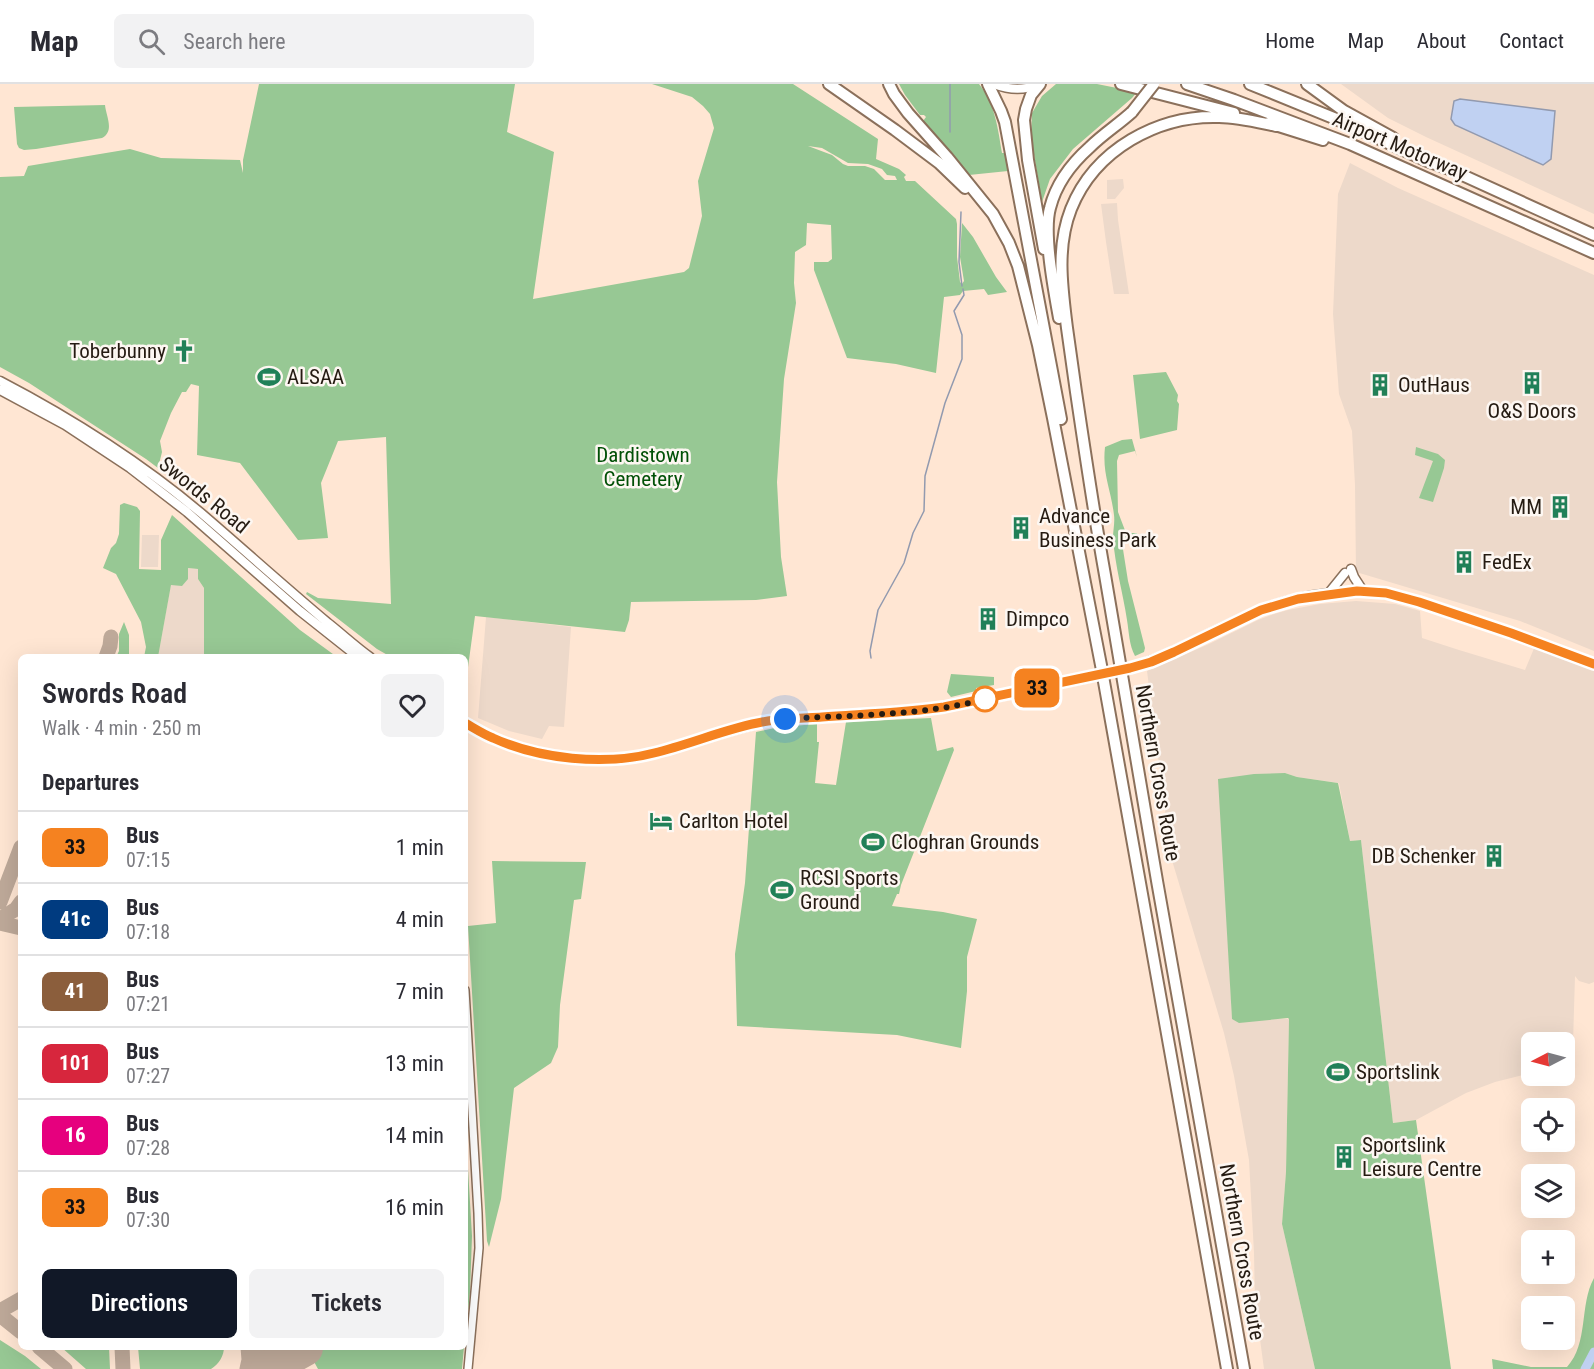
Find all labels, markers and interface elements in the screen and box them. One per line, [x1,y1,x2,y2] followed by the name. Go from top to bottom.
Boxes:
[114,14,534,68] search box
[30,25,78,58] text: Map
[135,25,168,58] icon: search
[183,29,286,54] text: Search here
[1265,29,1315,53] text: Home
[1348,29,1384,53] text: Map
[1417,29,1466,53] text: About
[1499,29,1564,53] text: Contact
[1329,107,1471,185] street label: Airport Motorway
[171,338,197,364] church icon: Toberbunny
[69,339,166,363] place label: Toberbunny
[256,364,282,390] sports icon: ALSAA
[287,365,344,389] place label: ALSAA
[1519,370,1545,396] building icon: O&S Doors
[1367,372,1393,398] building icon: OutHaus
[1398,373,1470,397] place label: OutHaus
[1488,399,1576,423] place label: O&S Doors
[596,443,690,491] park label: Dardistown Cemetery
[154,452,254,538] street label: Swords Road
[1547,494,1573,520] building icon: MM
[1510,495,1542,519] place label: MM
[1039,504,1157,552] place label: Advance Business Park
[1008,515,1034,541] building icon: Advance Business Park
[1451,549,1477,575] building icon: FedEx
[1482,550,1532,574] place label: FedEx
[975,606,1001,632] building icon: Dimpco
[1006,607,1069,631] place label: Dimpco
[1010,668,1064,708] line badge: 33
[381,674,444,737] button: heart
[1026,676,1048,700] text: 33
[42,677,187,710] text: Swords Road
[1131,683,1185,863] street label: Northern Cross Route
[972,686,998,712] unlabelled marker
[770,704,800,734] your location
[42,716,201,740] text: Walk · 4 min · 250 m
[42,770,139,795] text: Departures
[648,808,674,834] hotel icon: Carlton Hotel
[679,809,788,833] place label: Carlton Hotel
[126,823,159,848] text: Bus
[860,829,886,855] sports icon: Cloghran Grounds
[891,830,1039,854] place label: Cloghran Grounds
[64,835,86,859] text: 33
[396,835,444,860] text: 1 min
[1481,843,1507,869] building icon: DB Schenker
[1371,844,1476,868] place label: DB Schenker
[126,848,170,872] text: 07:15
[800,866,899,914] place label: RCSI Sports Ground
[769,877,795,903] sports icon: RCSI Sports Ground
[126,895,159,920] text: Bus
[60,907,90,931] text: 41c
[396,907,444,932] text: 4 min
[126,920,170,944] text: 07:18
[126,967,159,992] text: Bus
[64,979,86,1003] text: 41
[396,979,444,1004] text: 7 min
[126,992,170,1016] text: 07:21
[1521,1032,1575,1086] north arrow
[1521,1032,1575,1350] map controls
[126,1039,159,1064] text: Bus
[59,1051,91,1075] text: 101
[385,1051,444,1076] text: 13 min
[1325,1059,1351,1085] sports icon: Sportslink
[1356,1060,1440,1084] place label: Sportslink
[126,1064,170,1088] text: 07:27
[1521,1098,1575,1152] button: locate
[126,1111,159,1136] text: Bus
[64,1123,86,1147] text: 16
[385,1123,444,1148] text: 14 min
[1362,1133,1482,1181] place label: Sportslink Leisure Centre
[126,1136,170,1160] text: 07:28
[1331,1144,1357,1170] building icon: Sportslink Leisure Centre
[1215,1162,1269,1342] street label: Northern Cross Route
[1521,1164,1575,1218] button: layers
[126,1183,159,1208] text: Bus
[64,1195,86,1219] text: 33
[385,1195,444,1220] text: 16 min
[126,1208,170,1232] text: 07:30
[1521,1230,1575,1284] button: +
[42,1269,237,1338] button: Directions
[249,1269,444,1338] button: Tickets
[1521,1296,1575,1350] button: −

